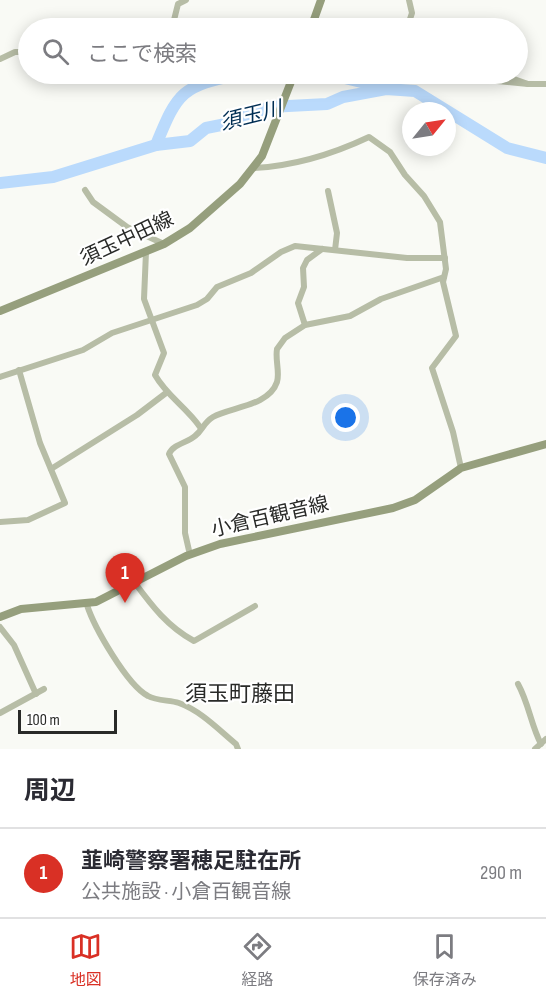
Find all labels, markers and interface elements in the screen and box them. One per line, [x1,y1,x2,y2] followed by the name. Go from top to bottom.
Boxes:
[18,18,528,84] search box
[39,35,72,68] icon: search
[87,41,197,68] text: ここで検索
[217,96,287,136] water label: 須玉川
[402,102,456,156] north arrow
[77,207,177,271] street label: 須玉中田線
[331,403,360,432] your location
[209,492,331,542] street label: 小倉百観音線
[106,554,144,603] pin: 1
[185,681,295,708] district label: 須玉町藤田
[18,707,117,734] scale bar
[27,711,60,730] text: 100 m
[24,776,76,807] text: 周辺
[81,848,301,875] text: 韮崎警察署穂足駐在所
[40,861,47,885] text: 1
[480,861,522,885] text: 290 m
[81,880,291,904] text: 公共施設 · 小倉百観音線
[69,930,102,990] tab: 地図
[241,930,274,990] tab: 経路
[413,930,477,990] tab: 保存済み

